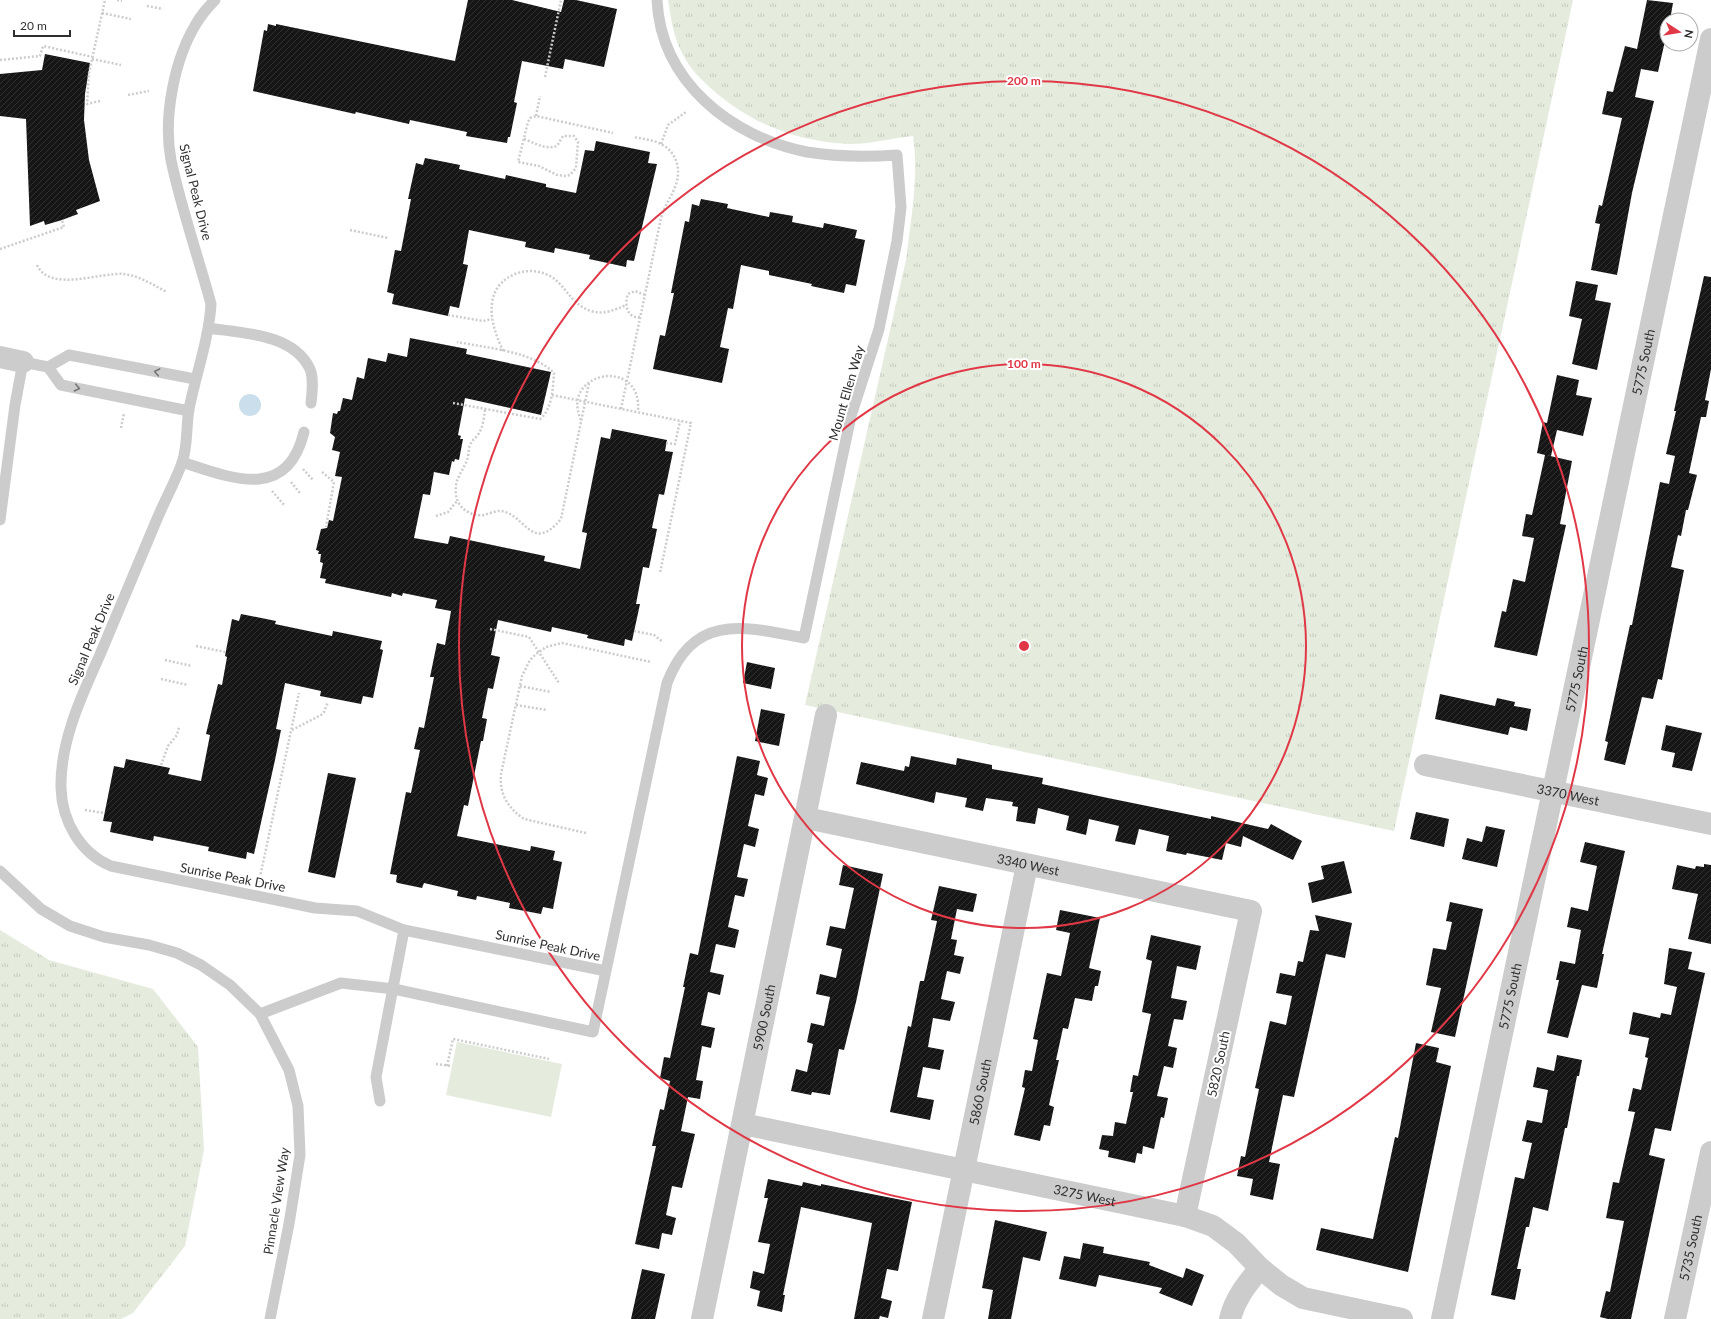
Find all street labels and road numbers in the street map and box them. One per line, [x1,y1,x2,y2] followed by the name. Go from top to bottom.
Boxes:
[176,142,216,242] street label: Signal Peak Drive
[1628,327,1658,396] street label: 5775 South
[825,343,867,442] street label: Mount Ellen Way
[64,590,118,688] street label: Signal Peak Drive
[1562,645,1591,713] street label: 5775 South
[1535,780,1601,809] street label: 3370 West
[996,850,1061,879] street label: 3340 West
[179,859,287,895] street label: Sunrise Peak Drive
[494,926,602,964] street label: Sunrise Peak Drive
[1495,962,1525,1031] street label: 5775 South
[749,983,779,1052] street label: 5900 South
[1203,1030,1233,1098] street label: 5820 South
[965,1057,995,1126] street label: 5860 South
[260,1146,292,1256] street label: Pinnacle View Way
[1052,1181,1118,1209] street label: 3275 West
[1675,1213,1705,1282] street label: 5735 South

